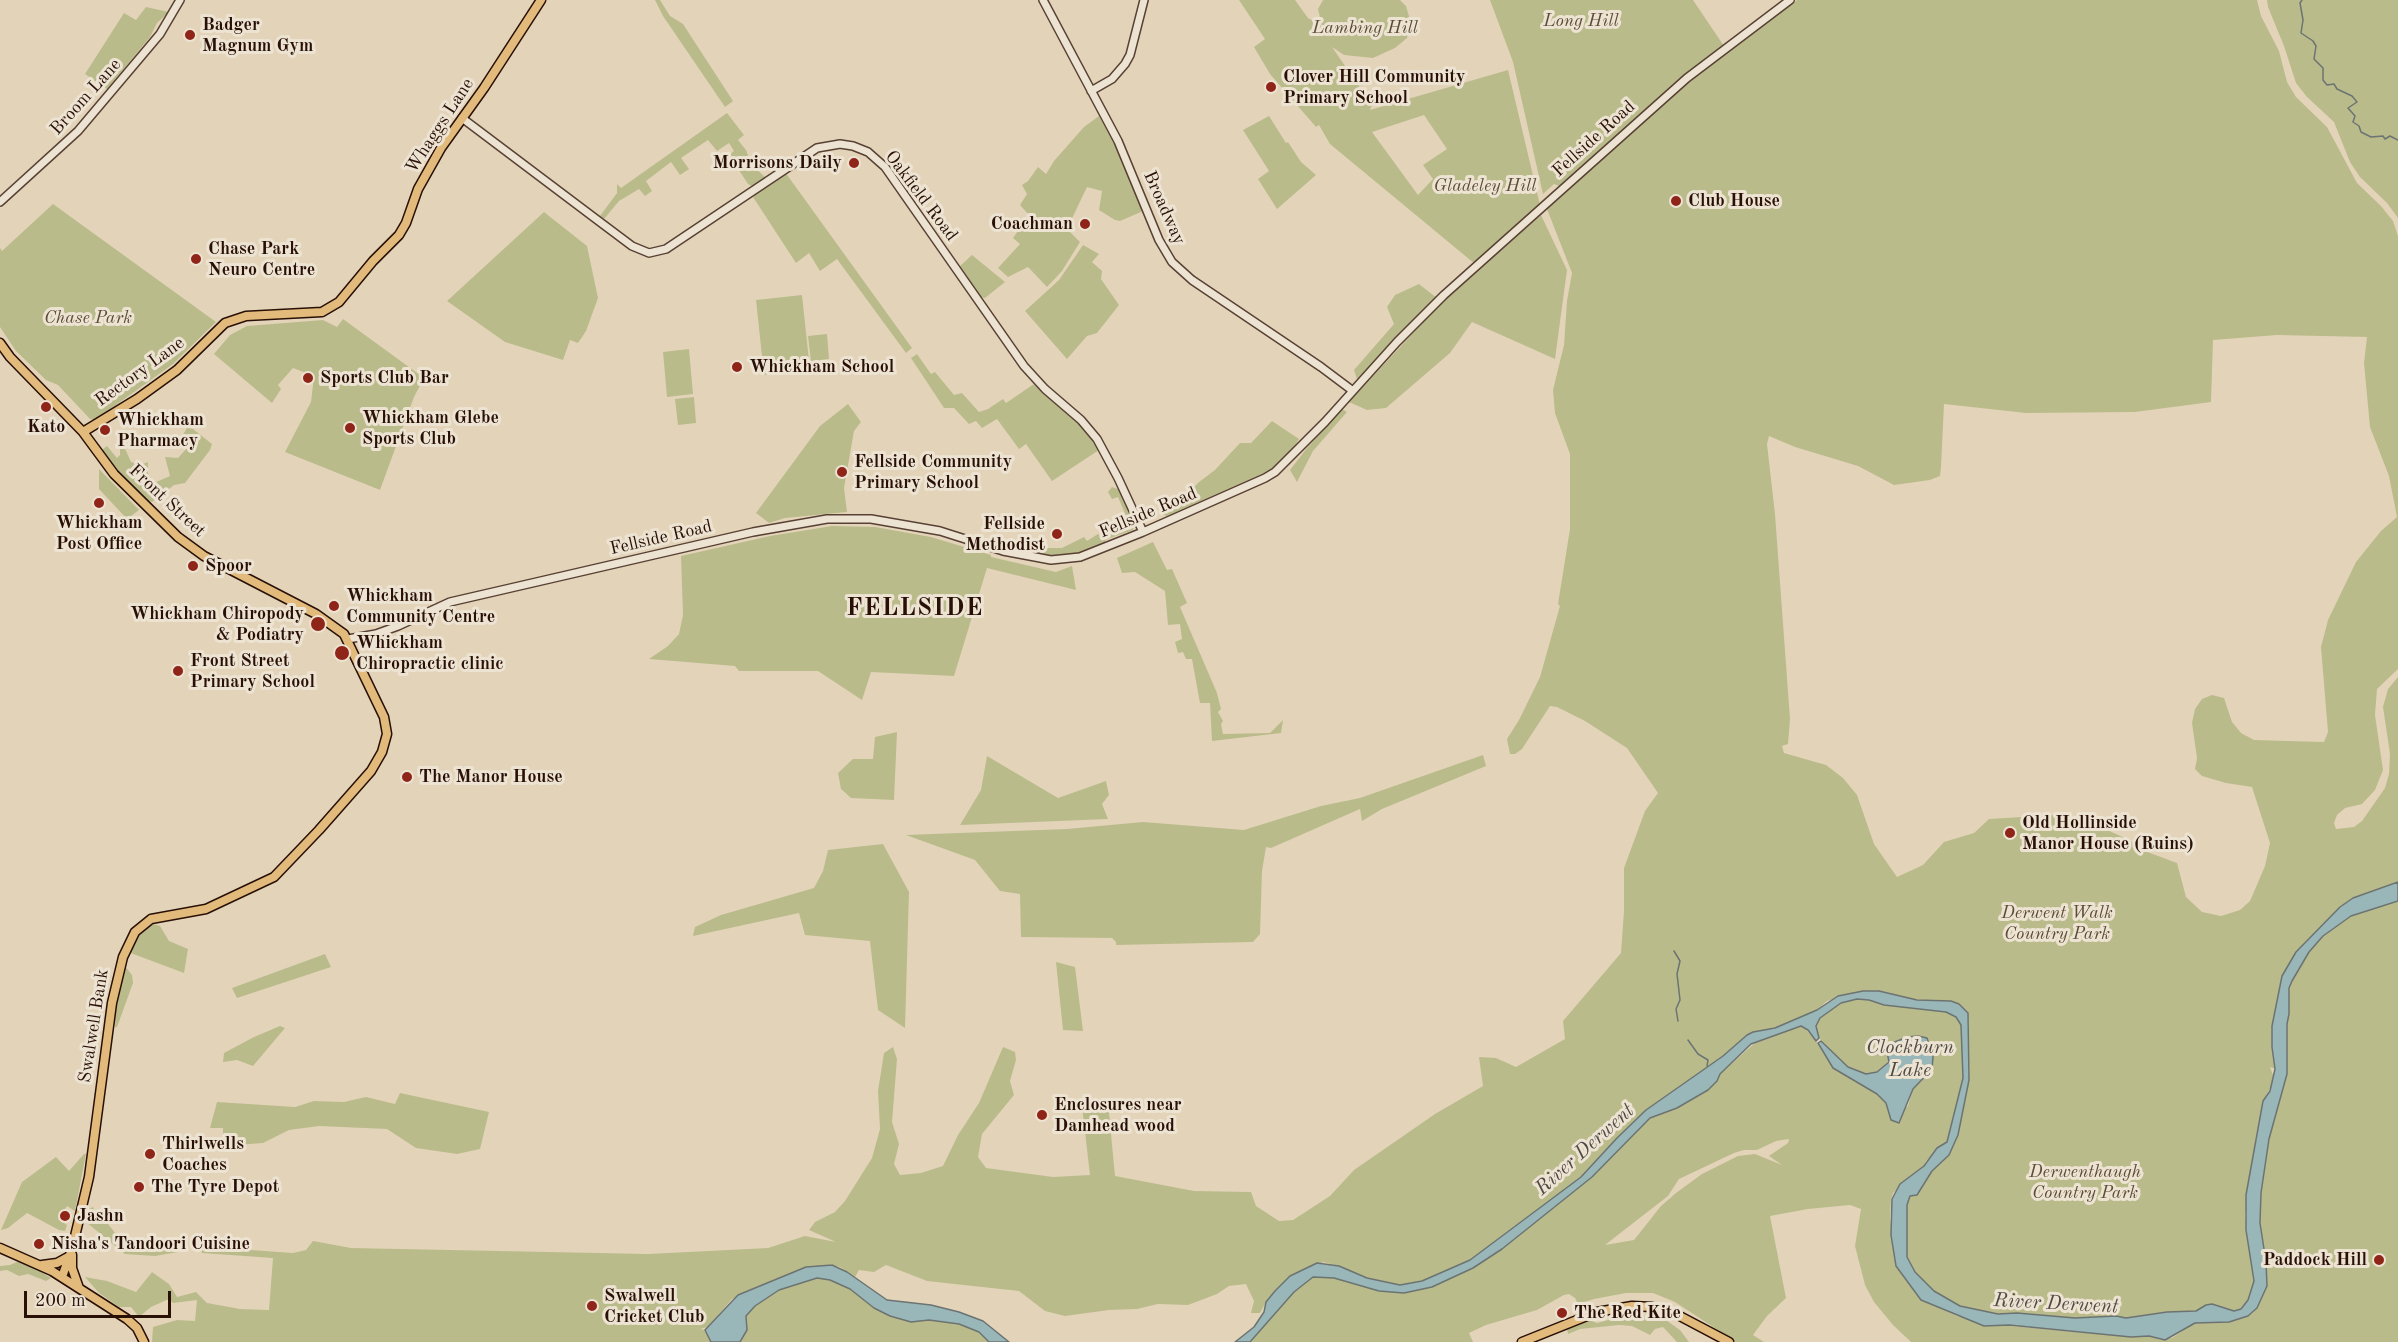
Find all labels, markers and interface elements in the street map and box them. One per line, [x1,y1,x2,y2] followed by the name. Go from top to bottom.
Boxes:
[1543,10,1619,32] park label: Long Hill
[202,14,313,57] place label: Badger Magnum Gym
[1312,17,1418,39] park label: Lambing Hill
[183,28,197,42] marker: Badger Magnum Gym
[46,54,126,140] street label: Broom Lane
[1283,66,1465,109] place label: Clover Hill Community Primary School
[401,74,479,178] street label: Whaggs Lane
[1264,80,1278,94] marker: Clover Hill Community Primary School
[1548,96,1640,182] street label: Fellside Road
[880,146,962,246] street label: Oakfield Road
[713,152,842,174] place label: Morrisons Daily
[847,156,861,170] marker: Morrisons Daily
[1138,168,1190,248] street label: Broadway
[1434,175,1536,197] park label: Gladeley Hill
[1688,190,1780,212] place label: Club House
[1669,194,1683,208] marker: Club House
[991,213,1073,235] place label: Coachman
[1078,217,1092,231] marker: Coachman
[208,238,315,280] place label: Chase Park Neuro Centre
[189,252,203,266] marker: Chase Park Neuro Centre
[44,307,132,329] park label: Chase Park
[91,332,189,412] street label: Rectory Lane
[749,356,894,378] place label: Whickham School
[730,360,744,374] marker: Whickham School
[320,367,449,389] place label: Sports Club Bar
[301,371,315,385] marker: Sports Club Bar
[39,400,53,414] marker: Kato
[362,407,499,450] place label: Whickham Glebe Sports Club
[117,409,204,452] place label: Whickham Pharmacy
[27,416,65,438] place label: Kato
[343,421,357,435] marker: Whickham Glebe Sports Club
[98,423,112,437] marker: Whickham Pharmacy
[854,451,1012,494] place label: Fellside Community Primary School
[124,460,210,542] street label: Front Street
[835,465,849,479] marker: Fellside Community Primary School
[1096,483,1200,543] street label: Fellside Road
[92,496,106,510] marker: Whickham Post Office
[56,512,142,554] place label: Whickham Post Office
[965,513,1045,556] place label: Fellside Methodist
[608,516,714,560] street label: Fellside Road
[1050,527,1064,541] marker: Fellside Methodist
[205,555,252,577] place label: Spoor
[186,559,200,573] marker: Spoor
[346,585,495,628] place label: Whickham Community Centre
[846,595,984,623] district label: FELLSIDE
[327,599,341,613] marker: Whickham Community Centre
[130,603,304,646] place label: Whickham Chiropody & Podiatry
[309,615,327,633] marker: Whickham Chiropody & Podiatry
[356,632,504,674] place label: Whickham Chiropractic clinic
[333,644,351,662] marker: Whickham Chiropractic clinic
[190,650,315,692] place label: Front Street Primary School
[171,664,185,678] marker: Front Street Primary School
[419,766,563,788] place label: The Manor House
[400,770,414,784] marker: The Manor House
[2022,812,2194,854] place label: Old Hollinside Manor House (Ruins)
[2003,826,2017,840] marker: Old Hollinside Manor House (Ruins)
[2001,902,2113,944] park label: Derwent Walk Country Park
[74,968,114,1084] street label: Swalwell Bank
[1866,1036,1954,1083] water label: Clockburn Lake
[1054,1094,1182,1136] place label: Enclosures near Damhead wood
[1530,1099,1640,1201] water label: River Derwent
[1035,1108,1049,1122] marker: Enclosures near Damhead wood
[162,1133,244,1176] place label: Thirlwells Coaches
[143,1147,157,1161] marker: Thirlwells Coaches
[2029,1161,2141,1204] park label: Derwenthaugh Country Park
[151,1176,279,1198] place label: The Tyre Depot
[132,1180,146,1194] marker: The Tyre Depot
[77,1205,124,1227] place label: Jashn
[58,1209,72,1223] marker: Jashn
[51,1233,250,1255] place label: Nisha's Tandoori Cuisine
[32,1237,46,1251] marker: Nisha's Tandoori Cuisine
[2263,1249,2367,1271] place label: Paddock Hill
[2372,1253,2386,1267] marker: Paddock Hill
[27,1279,174,1317] scale bar
[604,1285,704,1328] place label: Swalwell Cricket Club
[1993,1289,2119,1319] water label: River Derwent
[35,1292,86,1310] text: 200 m
[585,1299,599,1313] marker: Swalwell Cricket Club
[1574,1302,1681,1324] place label: The Red Kite
[1555,1306,1569,1320] marker: The Red Kite

